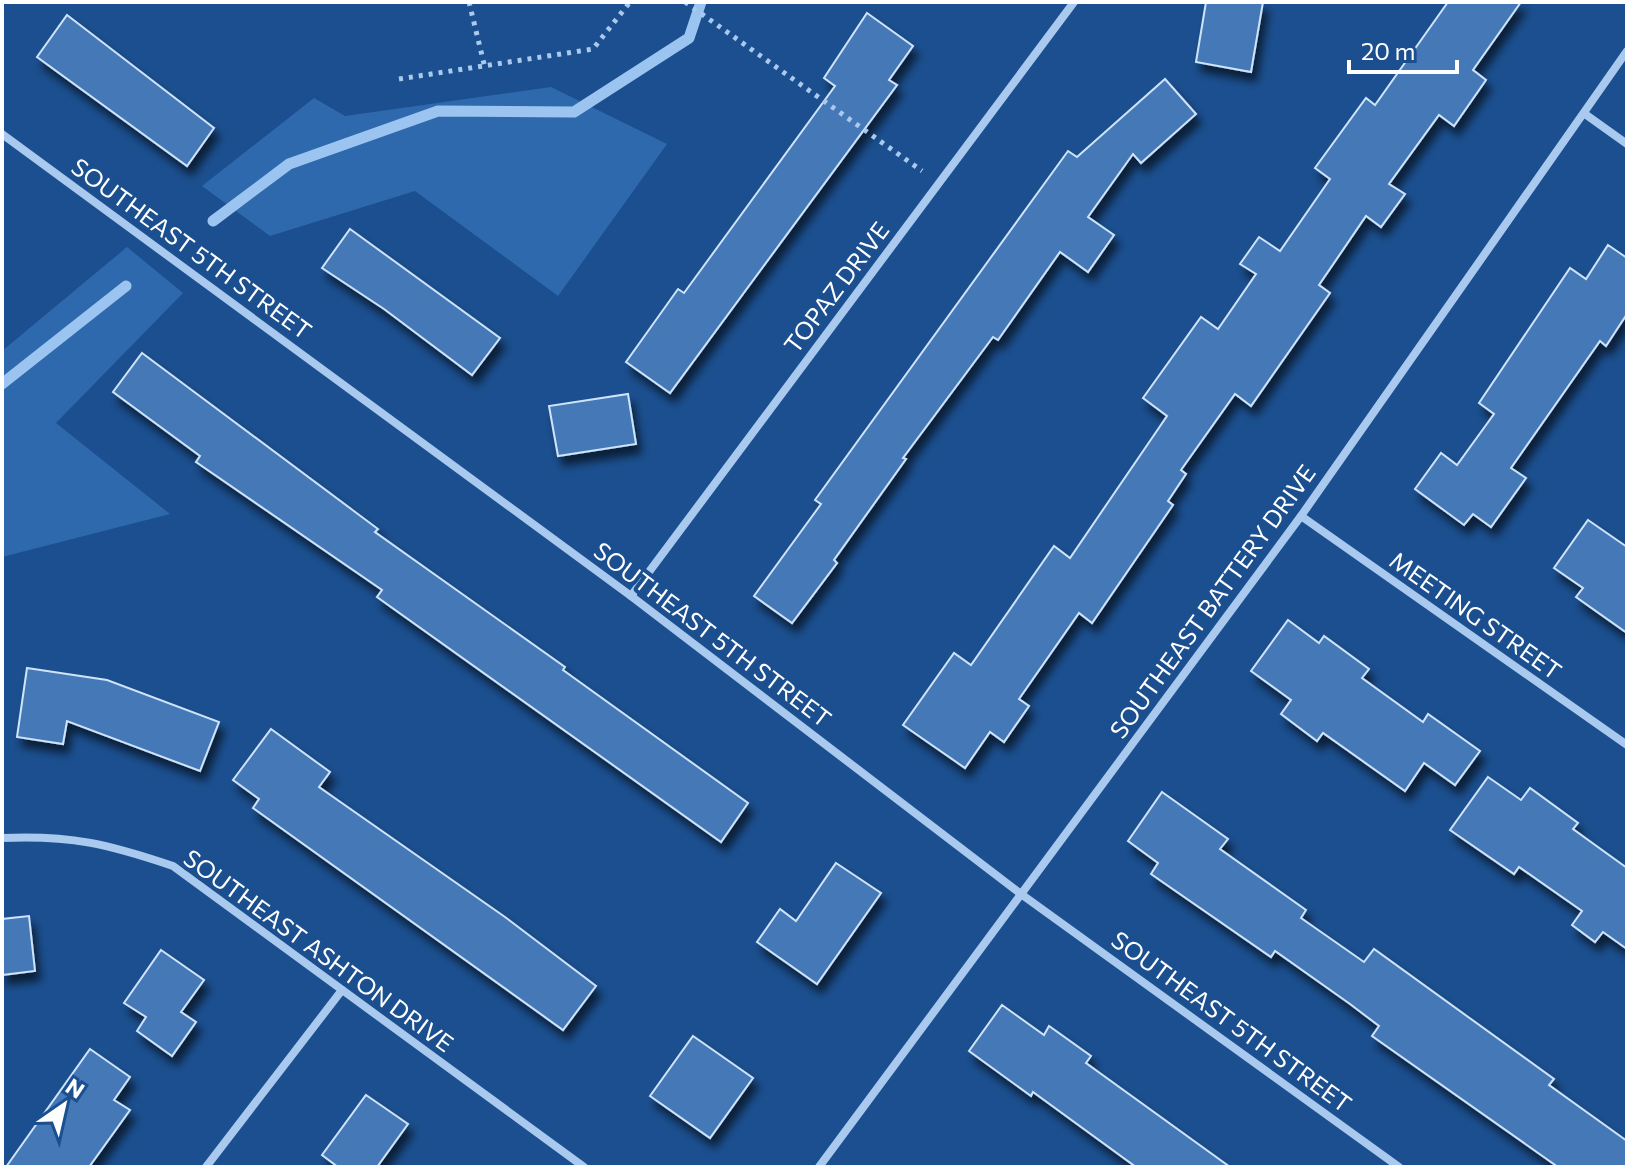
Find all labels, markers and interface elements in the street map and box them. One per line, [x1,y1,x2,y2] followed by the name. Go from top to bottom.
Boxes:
[1349,24,1457,74] scale bar
[1361,36,1415,65] text: 20 m
[66,151,318,345] street label: SOUTHEAST 5TH STREET
[777,216,895,358] street label: TOPAZ DRIVE
[1103,459,1321,743] street label: SOUTHEAST BATTERY DRIVE
[589,535,837,733] street label: SOUTHEAST 5TH STREET
[1385,545,1567,685] street label: MEETING STREET
[179,842,459,1058] street label: SOUTHEAST ASHTON DRIVE
[1106,924,1358,1118] street label: SOUTHEAST 5TH STREET
[24,1065,104,1145] north arrow
[61,1072,90,1104] text: N

